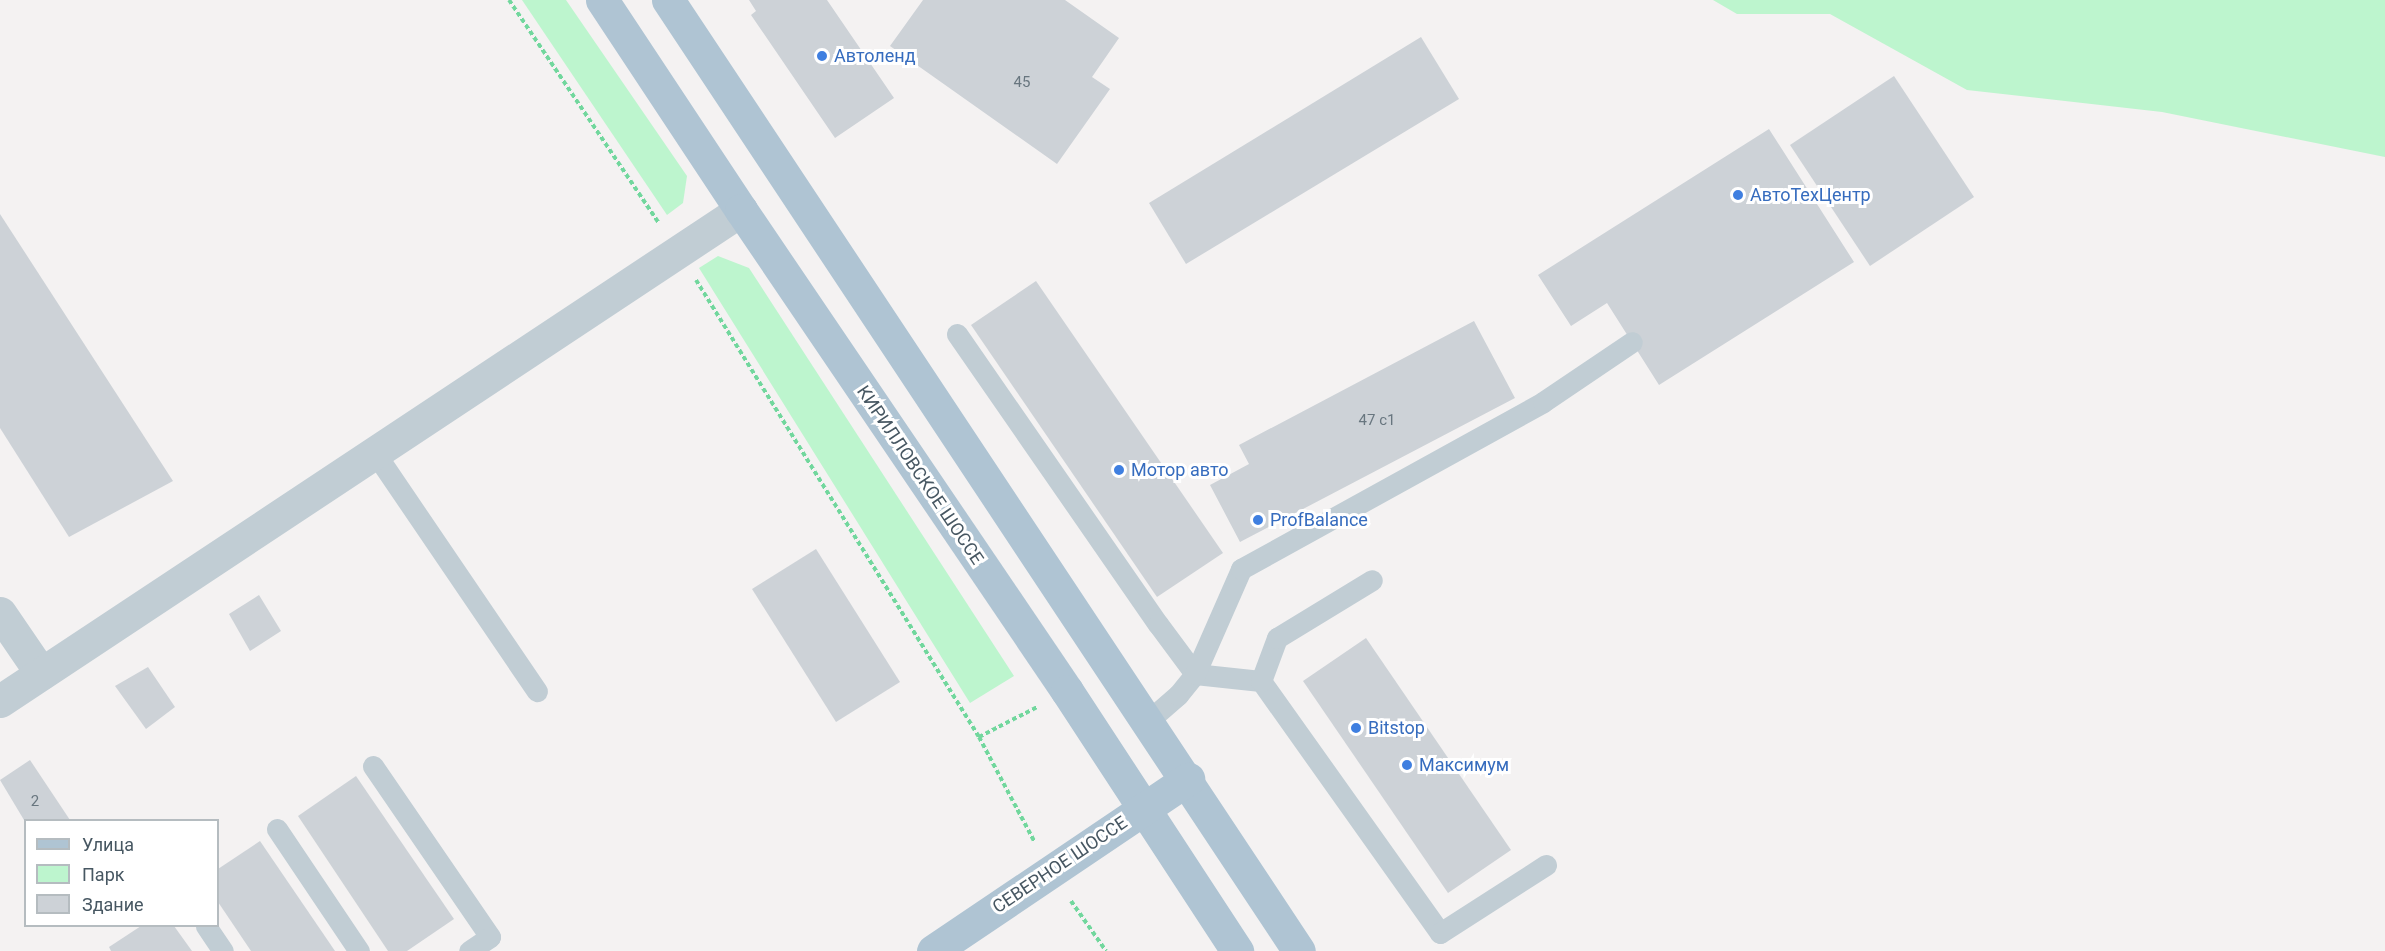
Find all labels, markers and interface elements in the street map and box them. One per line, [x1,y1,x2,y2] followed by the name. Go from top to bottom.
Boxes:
[834,45,916,67] place label: Автоленд
[815,49,829,63] marker: Автоленд
[1014,74,1030,92] house number: 45
[1750,184,1871,206] place label: АвтоТехЦентр
[1731,188,1745,202] marker: АвтоТехЦентр
[852,381,988,569] street label: КИРИЛЛОВСКОЕ ШОССЕ
[1359,412,1395,430] house number: 47 с1
[1131,459,1228,481] place label: Мотор авто
[1112,463,1126,477] marker: Мотор авто
[1270,509,1368,531] place label: ProfBalance
[1251,513,1265,527] marker: ProfBalance
[1368,717,1425,739] place label: Bitstop
[1349,721,1363,735] marker: Bitstop
[1419,754,1509,776] place label: Максимум
[1400,758,1414,772] marker: Максимум
[31,793,39,811] house number: 2
[989,812,1131,918] street label: СЕВЕРНОЕ ШОССЕ
[24,819,219,927] legend
[82,834,134,855] text: Улица
[82,864,124,885] text: Парк
[82,894,144,915] text: Здание

